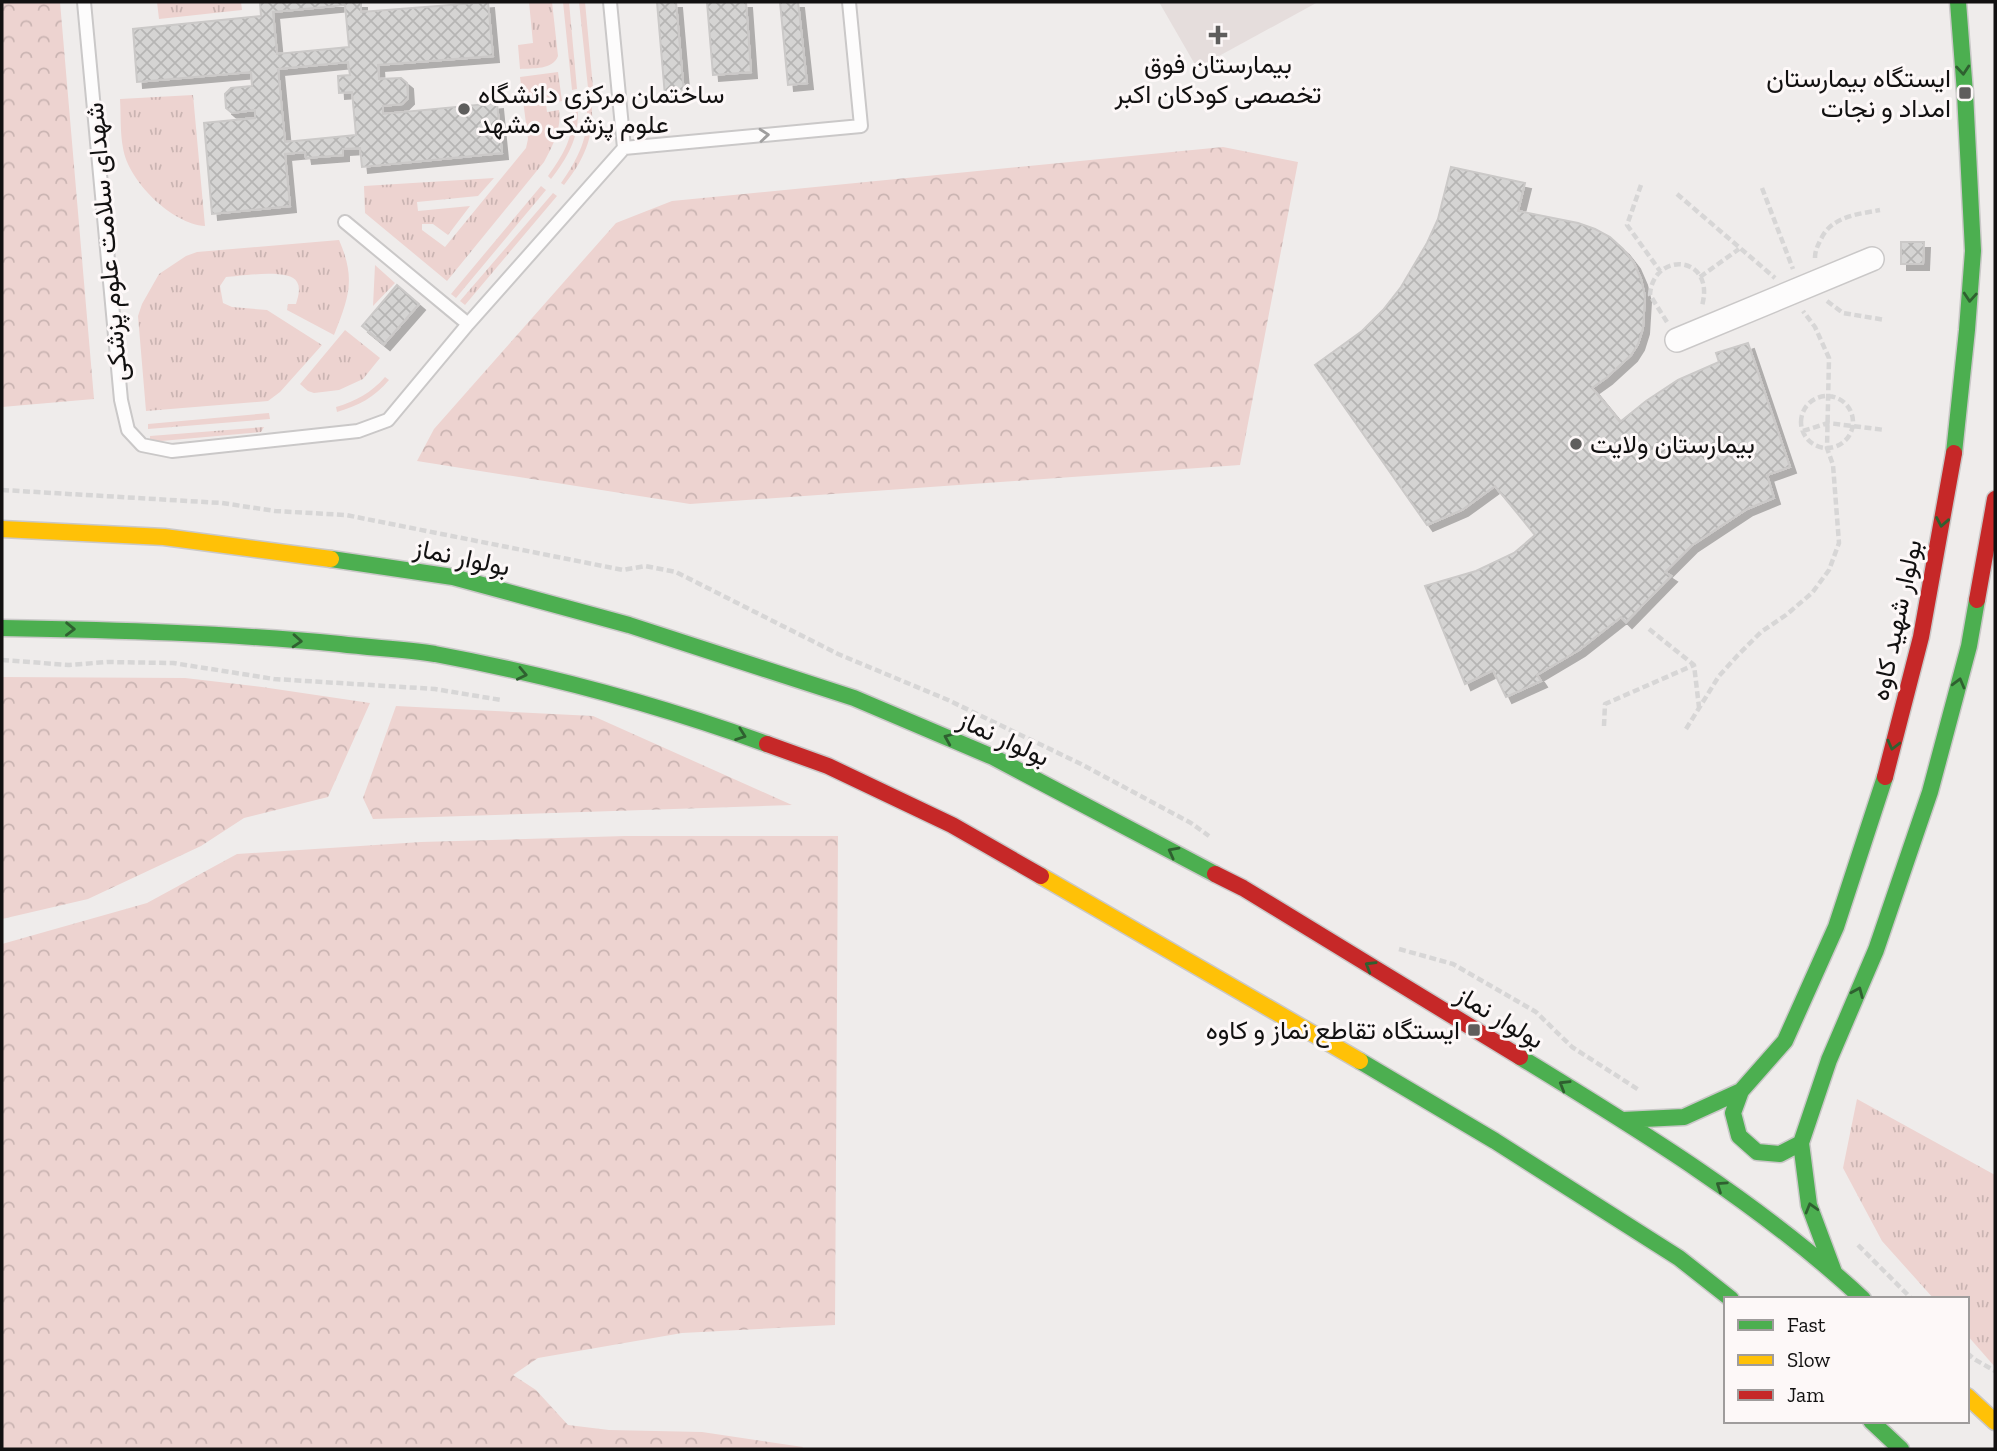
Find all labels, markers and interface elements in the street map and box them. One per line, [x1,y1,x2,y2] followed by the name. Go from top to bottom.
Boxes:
[1208,25,1228,45] marker: بیمارستان فوق تخصصی کودکان اکبر
[1114,48,1321,110] place label: بیمارستان فوق تخصصی کودکان اکبر
[1766,62,1951,124] place label: ایستگاه بیمارستان امداد و نجات
[1955,65,1970,76] one-way arrow
[478,78,725,142] place label: ساختمان مرکزی دانشگاه علوم پزشکی مشهد
[1957,85,1973,101] marker: ایستگاه بیمارستان امداد و نجات
[78,101,136,383] street label: شهدای سلامت علوم پزشکی
[456,101,472,117] marker: ساختمان مرکزی دانشگاه علوم پزشکی مشهد
[759,128,770,143] one-way arrow
[1962,292,1977,303] one-way arrow
[1590,428,1755,460] place label: بیمارستان ولایت
[1568,436,1584,452] marker: بیمارستان ولایت
[1935,516,1950,528] one-way arrow
[410,531,513,583] street label: بولوار نماز
[1863,537,1929,703] street label: بولوار شهید کاوه
[65,621,76,637] one-way arrow
[292,633,303,648] one-way arrow
[516,665,528,680] one-way arrow
[1951,677,1966,689] one-way arrow
[952,703,1055,773] street label: بولوار نماز
[734,727,746,741] one-way arrow
[943,733,955,747] one-way arrow
[1887,738,1901,750] one-way arrow
[1168,847,1181,860] one-way arrow
[1365,961,1378,974] one-way arrow
[1449,978,1550,1056] street label: بولوار نماز
[1850,987,1864,999] one-way arrow
[1206,1014,1460,1048] place label: ایستگاه تقاطع نماز و کاوه
[1466,1022,1482,1038] marker: ایستگاه تقاطع نماز و کاوه
[1559,1080,1572,1093] one-way arrow
[1716,1181,1729,1194] one-way arrow
[1805,1202,1820,1214] one-way arrow
[1724,1297,1969,1423] legend
[1787,1312,1826,1337] text: Fast
[1787,1347,1830,1372] text: Slow
[1787,1382,1824,1407] text: Jam

